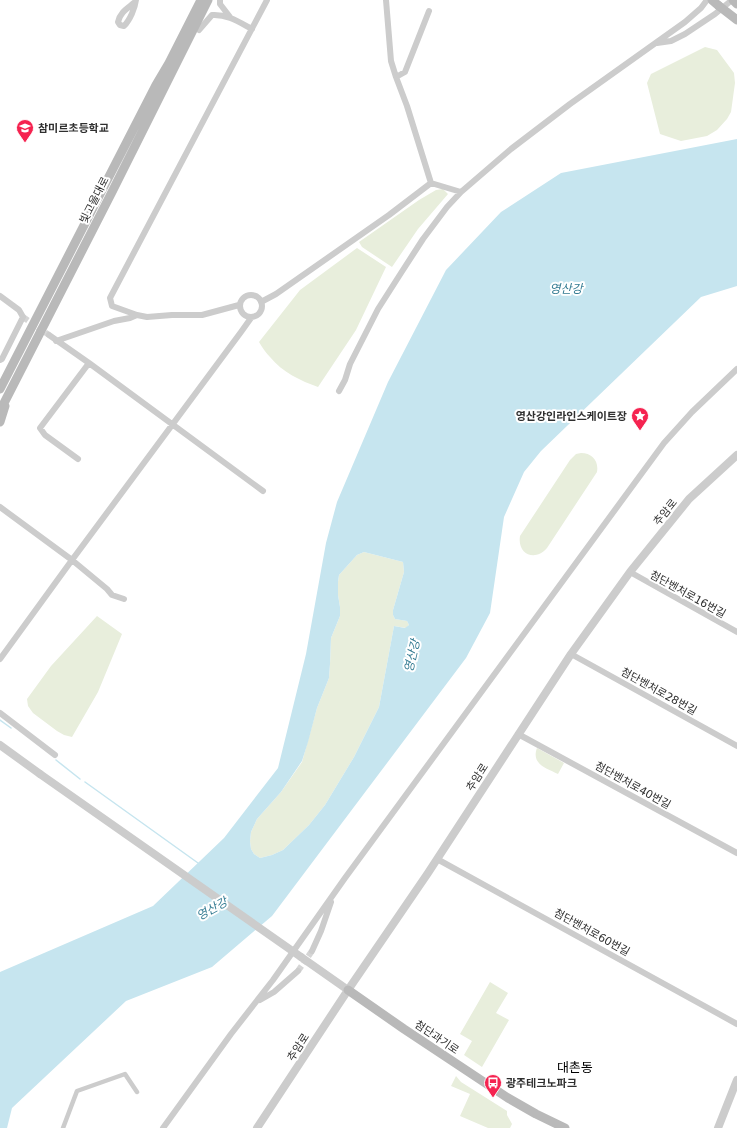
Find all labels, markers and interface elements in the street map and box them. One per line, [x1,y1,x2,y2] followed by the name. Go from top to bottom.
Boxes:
[15,118,35,143] school or university icon: 참미르초등학교
[38,122,109,135] place label: 참미르초등학교
[77,175,112,226] street label: 빛고을대로
[549,282,585,296] water label: 영산강
[630,406,650,431] place icon: 영산강인라인스케이트장
[516,410,627,423] place label: 영산강인라인스케이트장
[651,496,680,528] street label: 추암로
[648,568,728,621] street label: 첨단벤처로16번길
[401,636,423,674] water label: 영산강
[619,665,699,718] street label: 첨단벤처로28번길
[593,759,673,812] street label: 첨단벤처로40번길
[464,761,491,794] street label: 추암로
[194,894,232,923] water label: 영산강
[552,906,632,959] street label: 첨단벤처로60번길
[412,1018,461,1057] street label: 첨단과기로
[285,1031,312,1064] street label: 추암로
[557,1060,593,1075] district label: 대촌동
[483,1073,503,1098] bus stop icon: 광주테크노파크
[506,1077,577,1090] place label: 광주테크노파크

